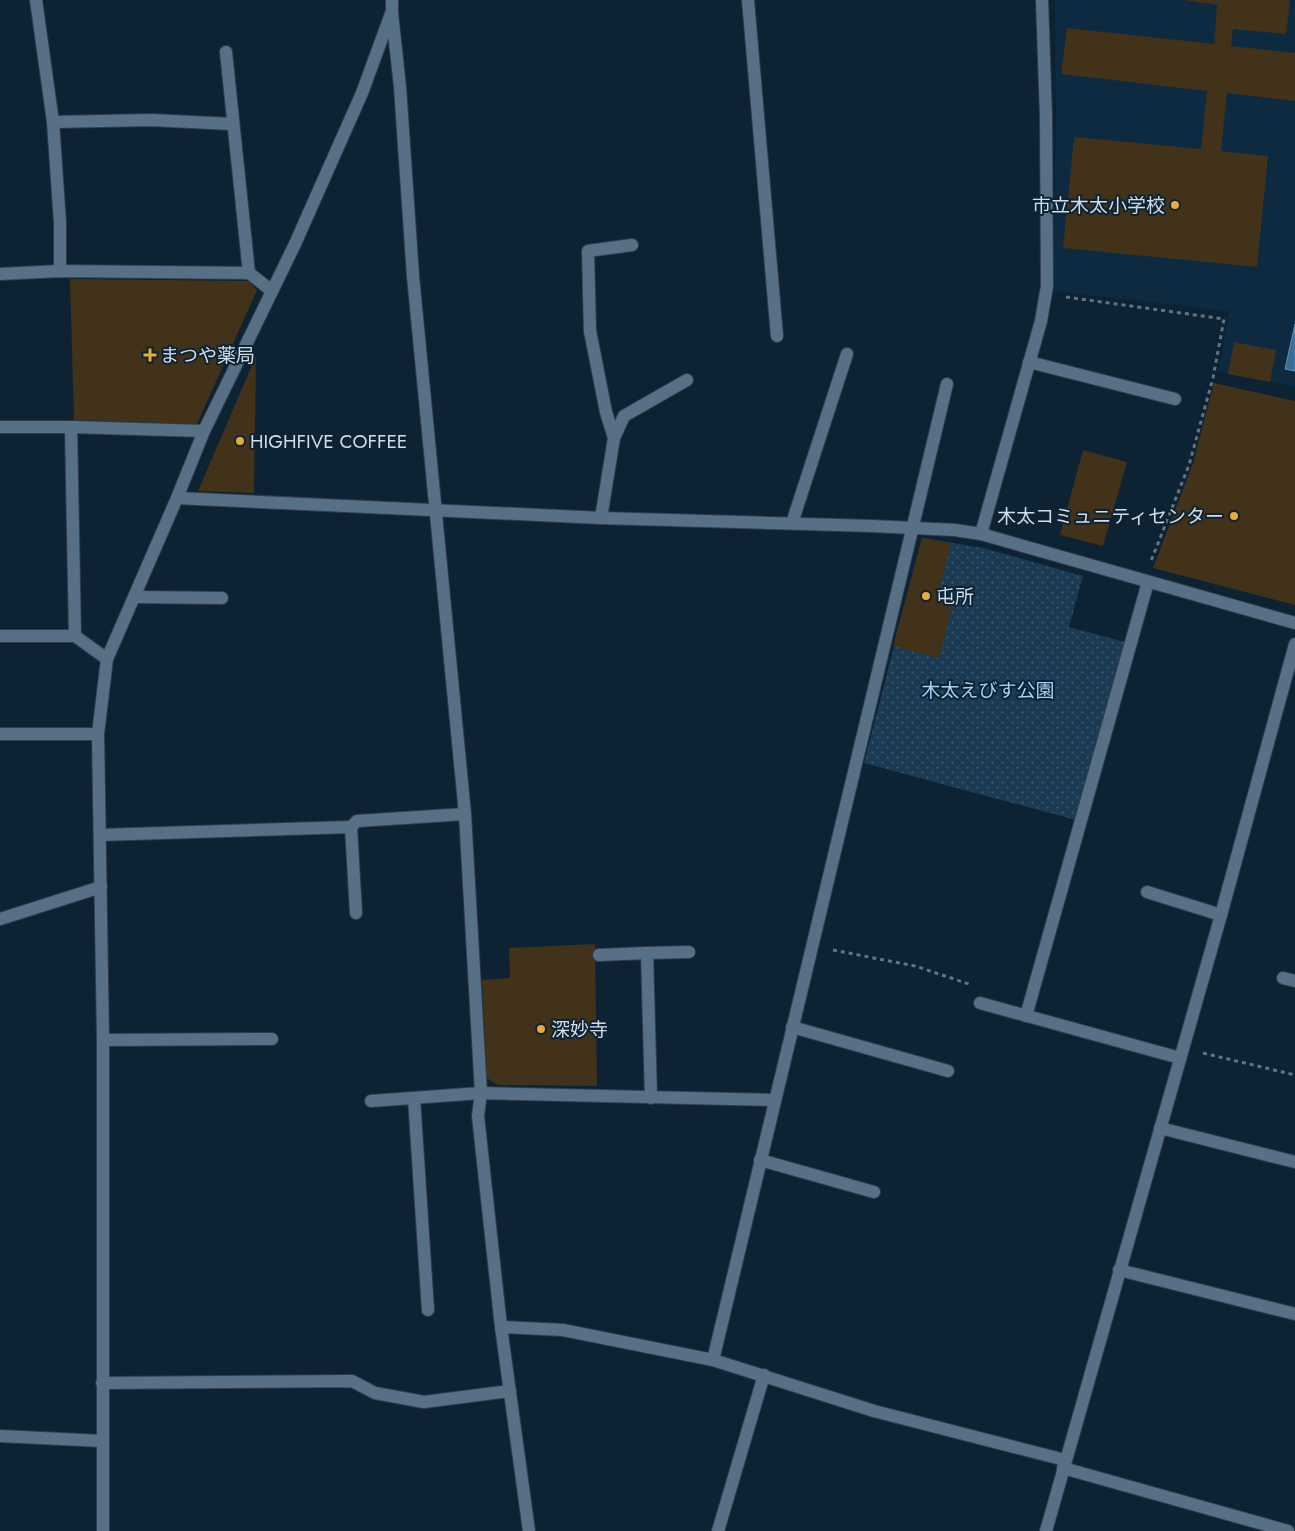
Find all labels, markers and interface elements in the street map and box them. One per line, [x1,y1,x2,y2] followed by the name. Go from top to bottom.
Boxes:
[1032,192,1165,219] place label: 市立木太小学校
[1169,199,1181,211] marker: 市立木太小学校
[160,342,255,369] place label: まつや薬局
[144,349,156,361] marker: まつや薬局
[250,428,407,455] place label: HIGHFIVE COFFEE
[234,435,246,447] marker: HIGHFIVE COFFEE
[997,503,1224,530] place label: 木太コミュニティセンター
[1228,510,1240,522] marker: 木太コミュニティセンター
[936,583,974,610] place label: 屯所
[920,590,932,602] marker: 屯所
[921,677,1055,704] park label: 木太えびす公園
[551,1016,608,1043] place label: 深妙寺
[535,1023,547,1035] marker: 深妙寺

